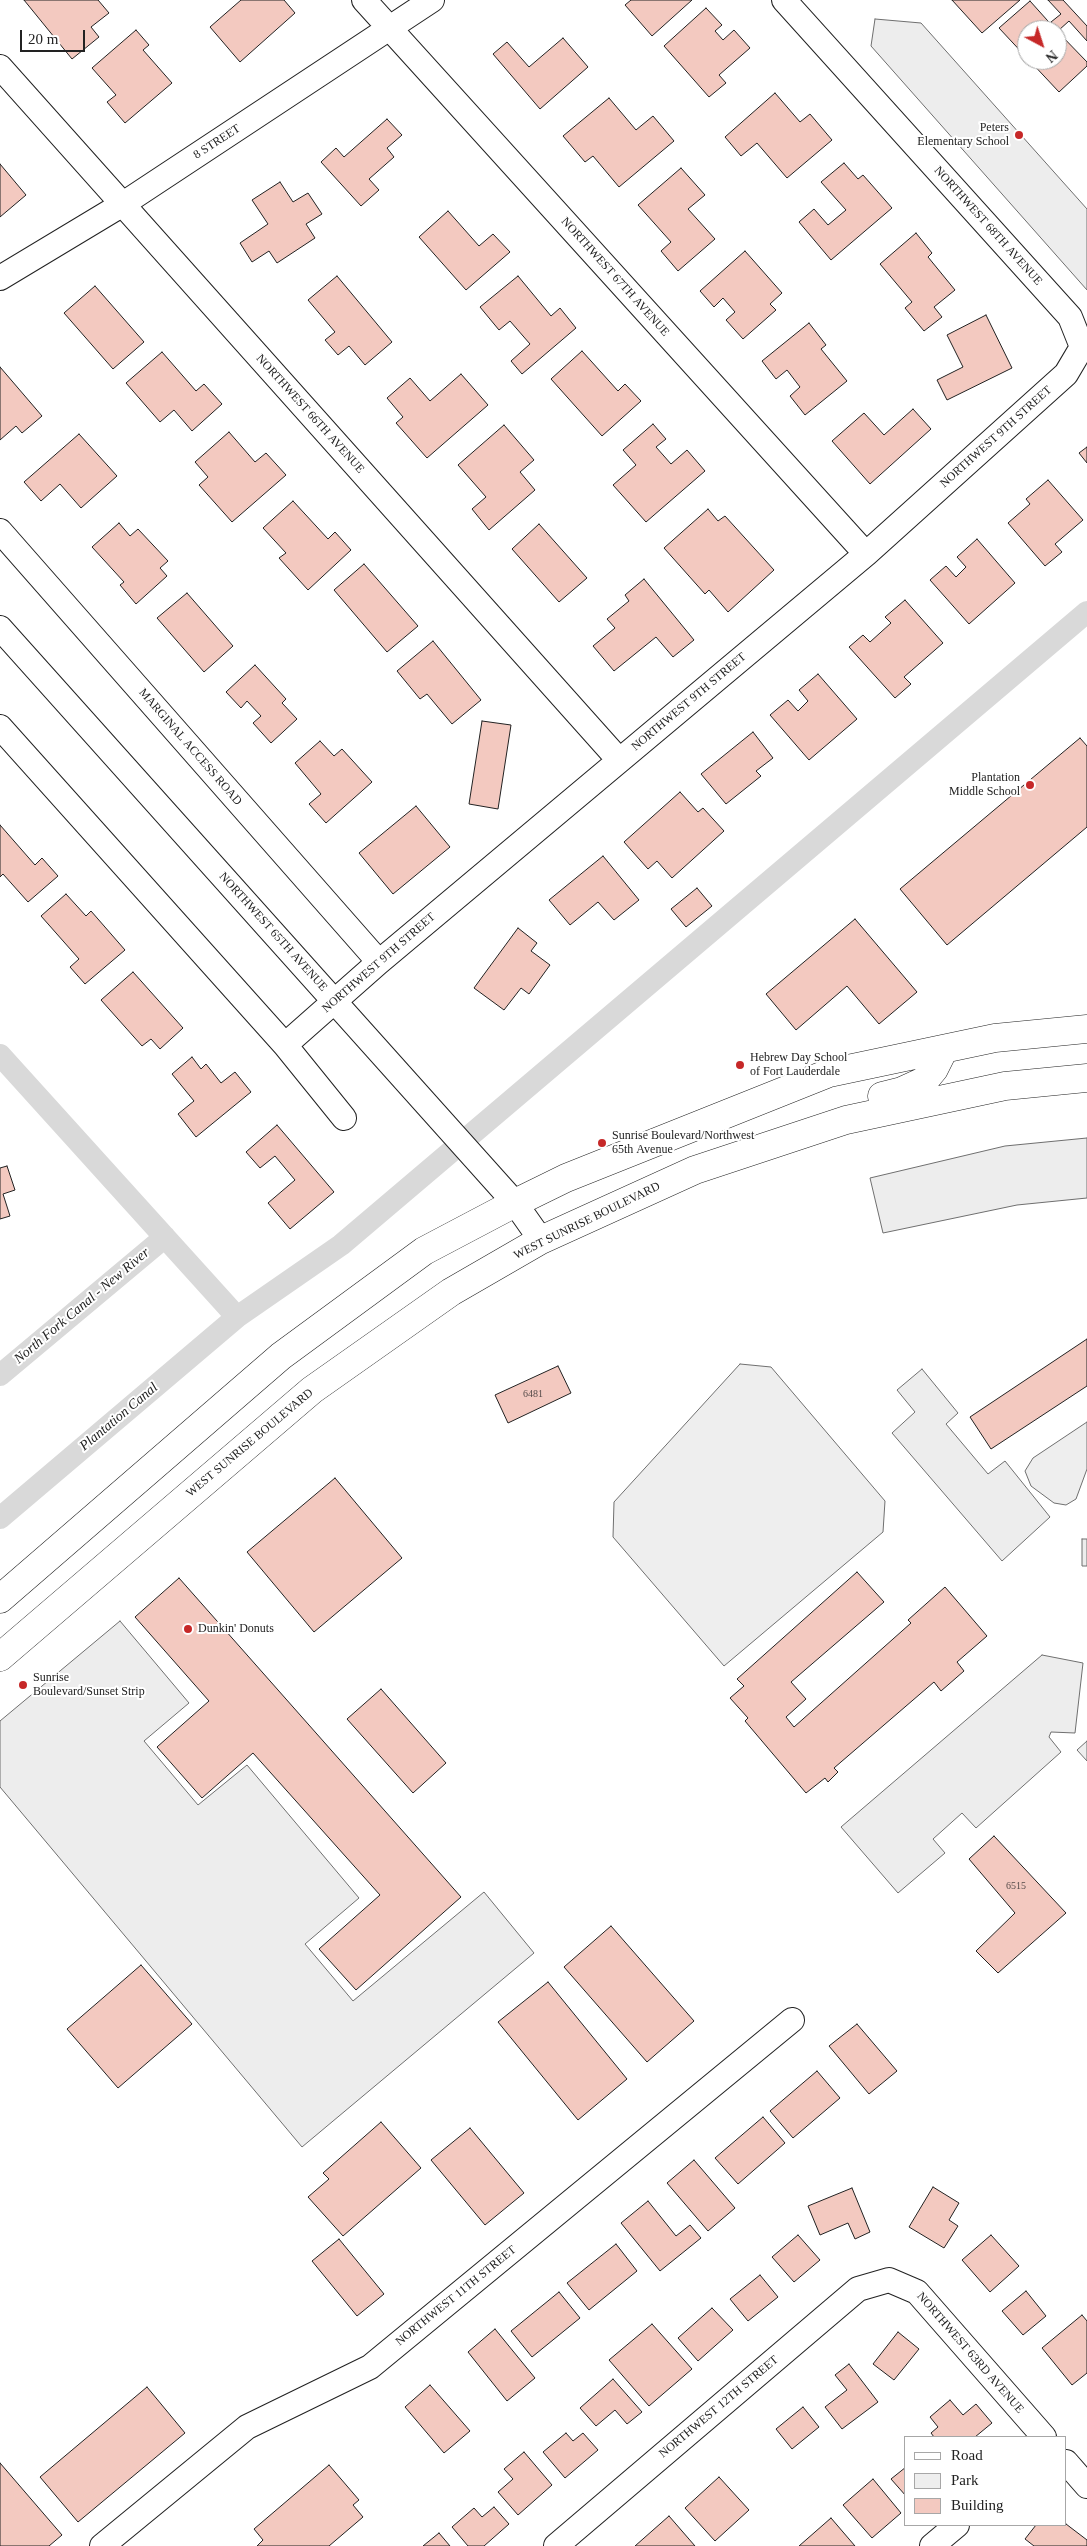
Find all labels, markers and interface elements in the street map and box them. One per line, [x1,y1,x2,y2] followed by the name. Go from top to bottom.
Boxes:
[22,20,88,52] scale bar
[1017,20,1067,70] north arrow
[28,31,58,47] text: 20 m
[1043,47,1060,65] text: N
[917,121,1009,149] place label: Peters Elementary School
[191,122,243,162] street label: 8 STREET
[1013,129,1025,141] marker: Peters Elementary School
[931,164,1045,288] street label: NORTHWEST 68TH AVENUE
[558,215,672,339] street label: NORTHWEST 67TH AVENUE
[253,352,367,476] street label: NORTHWEST 66TH AVENUE
[937,383,1055,491] street label: NORTHWEST 9TH STREET
[629,650,749,754] street label: NORTHWEST 9TH STREET
[135,686,245,808] street label: MARGINAL ACCESS ROAD
[949,771,1020,799] place label: Plantation Middle School
[1024,779,1036,791] marker: Plantation Middle School
[216,870,330,994] street label: NORTHWEST 65TH AVENUE
[319,910,439,1016] street label: NORTHWEST 9TH STREET
[750,1051,847,1079] place label: Hebrew Day School of Fort Lauderdale
[734,1059,746,1071] marker: Hebrew Day School of Fort Lauderdale
[612,1129,754,1157] place label: Sunrise Boulevard/Northwest 65th Avenue
[596,1137,608,1149] marker: Sunrise Boulevard/Northwest 65th Avenue
[511,1179,663,1263] street label: WEST SUNRISE BOULEVARD
[11,1244,153,1368] water label: North Fork Canal - New River
[77,1379,161,1455] water label: Plantation Canal
[184,1386,316,1500] street label: WEST SUNRISE BOULEVARD
[523,1388,543,1400] house number: 6481
[198,1622,274,1636] place label: Dunkin' Donuts
[182,1623,194,1635] marker: Dunkin' Donuts
[33,1671,145,1699] place label: Sunrise Boulevard/Sunset Strip
[17,1679,29,1691] marker: Sunrise Boulevard/Sunset Strip
[1006,1880,1026,1892] house number: 6515
[393,2243,519,2349] street label: NORTHWEST 11TH STREET
[913,2290,1027,2416] street label: NORTHWEST 63RD AVENUE
[656,2353,782,2461] street label: NORTHWEST 12TH STREET
[904,2436,1067,2526] legend
[951,2447,983,2463] text: Road
[951,2472,979,2488] text: Park
[951,2497,1004,2513] text: Building

